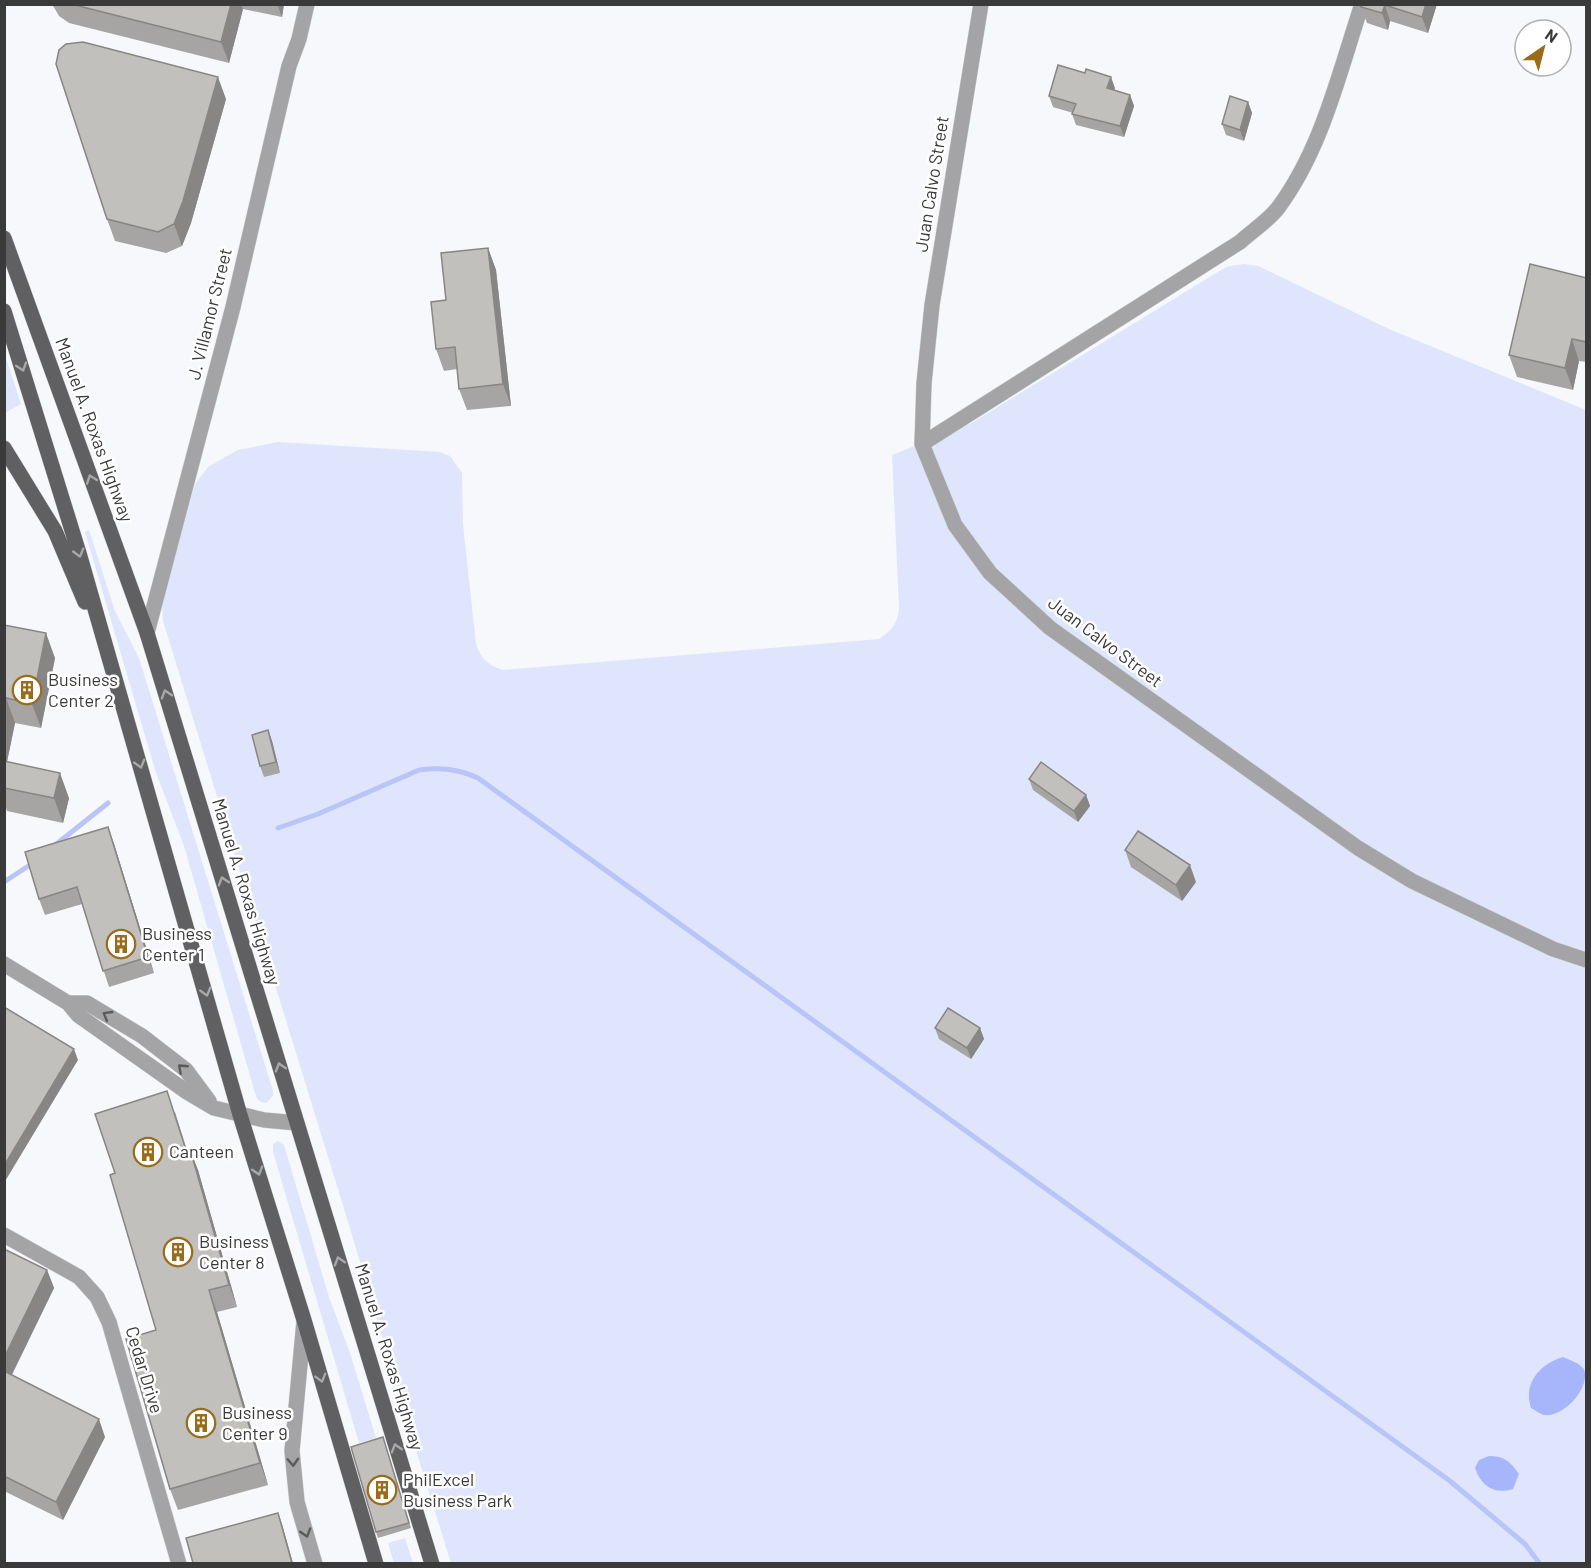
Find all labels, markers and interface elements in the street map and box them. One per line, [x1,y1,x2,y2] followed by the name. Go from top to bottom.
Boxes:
[1513,18,1573,78] north arrow
[1542,24,1562,46] text: N
[909,114,953,253] street label: Juan Calvo Street
[182,245,236,382] street label: J. Villamor Street
[51,334,139,525] street label: Manuel A. Roxas Highway
[15,361,28,372] one-way arrow
[86,474,99,485] one-way arrow
[72,547,84,558] one-way arrow
[1044,591,1167,691] street label: Juan Calvo Street
[48,668,118,711] place label: Business Center 2
[11,674,43,706] building icon: Business Center 2
[161,689,173,700] one-way arrow
[133,758,145,769] one-way arrow
[208,795,286,988] street label: Manuel A. Roxas Highway
[218,876,230,887] one-way arrow
[142,922,212,965] place label: Business Center 1
[105,928,137,960] building icon: Business Center 1
[199,986,211,997] one-way arrow
[103,1011,113,1022] one-way arrow
[275,1062,287,1073] one-way arrow
[178,1064,189,1075] one-way arrow
[132,1136,164,1168] building icon: Canteen
[169,1140,234,1162] place label: Canteen
[250,1165,263,1176] one-way arrow
[199,1230,269,1273] place label: Business Center 8
[162,1236,194,1268] building icon: Business Center 8
[334,1256,346,1267] one-way arrow
[351,1260,429,1453] street label: Manuel A. Roxas Highway
[121,1324,169,1416] street label: Cedar Drive
[314,1372,326,1383] one-way arrow
[222,1401,292,1444] place label: Business Center 9
[185,1407,217,1439] building icon: Business Center 9
[391,1443,403,1453] one-way arrow
[286,1458,299,1467] one-way arrow
[403,1468,512,1511] place label: PhilExcel Business Park
[366,1474,398,1506] building icon: PhilExcel Business Park
[299,1527,311,1538] one-way arrow

